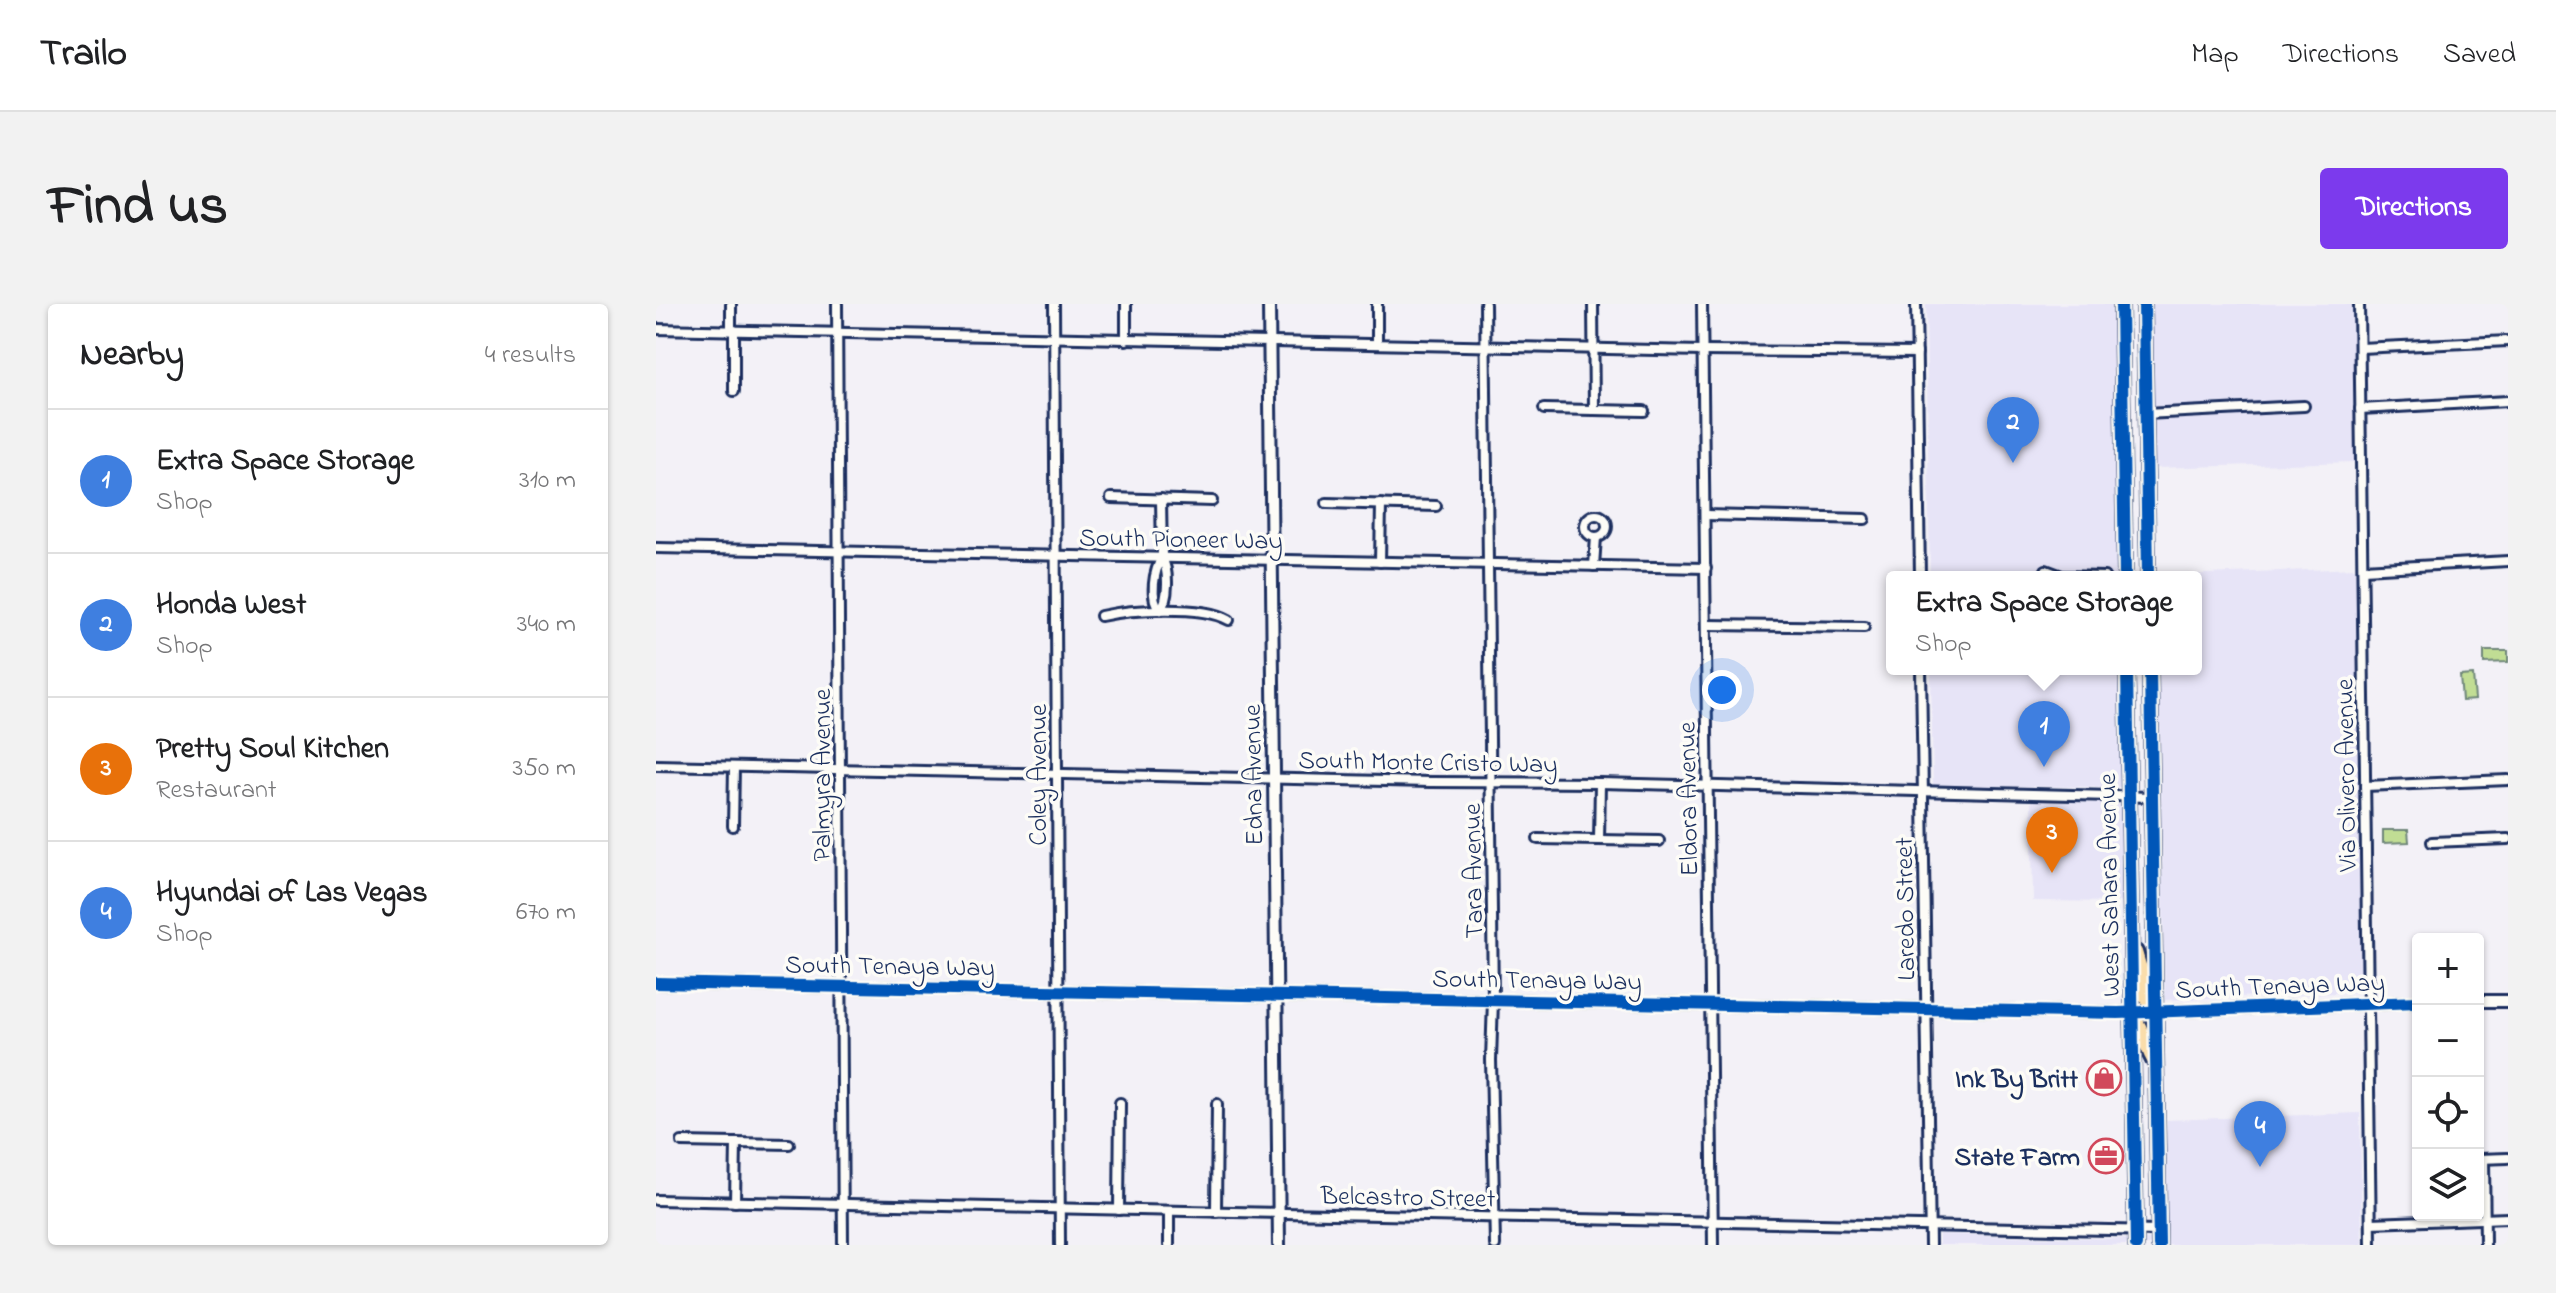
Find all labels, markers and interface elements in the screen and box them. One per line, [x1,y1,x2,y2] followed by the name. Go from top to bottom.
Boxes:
[40,27,127,83] text: Trailo
[2191,35,2239,76] text: Map
[2283,35,2399,76] text: Directions
[2443,35,2516,76] text: Saved
[48,168,228,249] text: Find us
[2320,168,2508,249] button: Directions
[80,331,184,381] text: Nearby
[485,337,576,375] text: 4 results
[1987,397,2039,463] pin: 2
[156,440,414,484] text: Extra Space Storage
[102,462,110,500] text: 1
[519,462,576,500] text: 310 m
[156,484,213,522] text: Shop
[1079,520,1283,562] street label: South Pioneer Way
[1886,571,2202,675] popup
[1915,582,2173,626] text: Extra Space Storage
[156,584,306,628] text: Honda West
[100,606,112,644] text: 2
[517,606,576,644] text: 340 m
[1915,626,1972,664] text: Shop
[156,628,213,666] text: Shop
[1702,670,1742,710] your location
[2327,678,2369,873] street label: Via Olivero Avenue
[805,688,843,861] street label: Palmyra Avenue
[2018,701,2070,767] pin: 1
[1021,704,1059,846] street label: Coley Avenue
[1235,704,1275,846] street label: Edna Avenue
[1670,721,1710,877] street label: Eldora Avenue
[156,728,389,772] text: Pretty Soul Kitchen
[1298,743,1558,785] street label: South Monte Cristo Way
[101,750,111,788] text: 3
[512,750,576,788] text: 350 m
[156,772,276,810] text: Restaurant
[2090,772,2132,997] street label: West Sahara Avenue
[1455,803,1495,939] street label: Tara Avenue
[2026,807,2078,873] pin: 3
[1887,837,1927,981] street label: Laredo Street
[156,872,428,916] text: Hyundai of Las Vegas
[101,894,111,932] text: 4
[516,894,576,932] text: 670 m
[156,916,213,954] text: Shop
[2412,933,2484,1221] map controls
[2412,933,2484,1005] button: +
[785,947,995,989] street label: South Tenaya Way
[1432,961,1642,1003] street label: South Tenaya Way
[2175,965,2386,1011] street label: South Tenaya Way
[2412,1005,2484,1077] button: −
[2085,1059,2123,1097] shop icon: Ink By Britt
[1955,1062,2078,1100] place label: Ink By Britt
[2412,1077,2484,1149] button: locate
[2234,1101,2286,1167] pin: 4
[2087,1137,2125,1175] office icon: State Farm
[1955,1140,2080,1178] place label: State Farm
[2412,1149,2484,1221] button: layers
[1319,1178,1496,1220] street label: Belcastro Street

